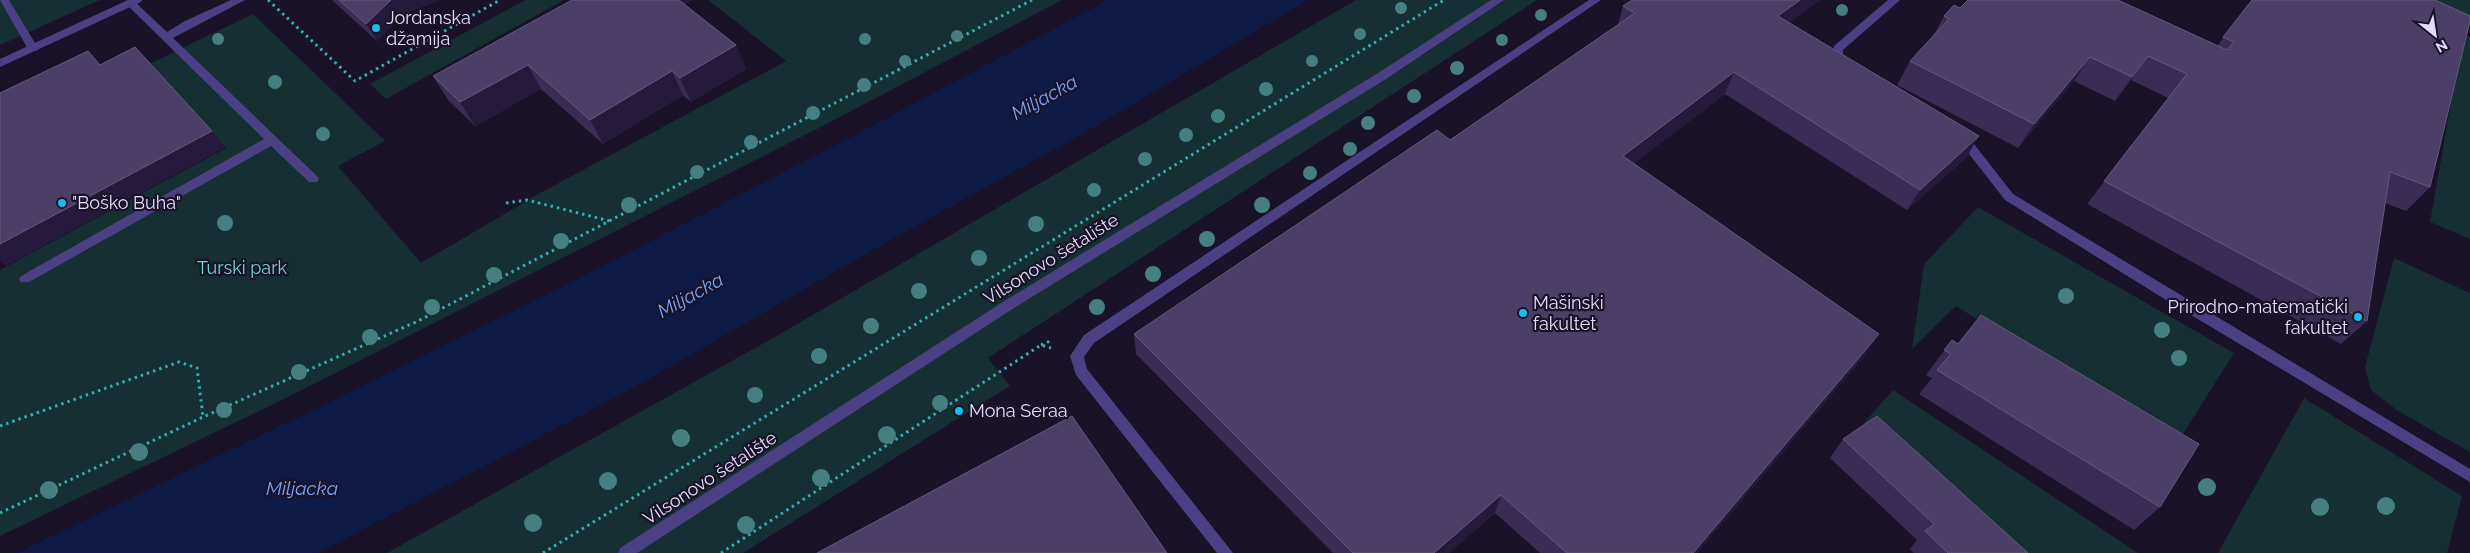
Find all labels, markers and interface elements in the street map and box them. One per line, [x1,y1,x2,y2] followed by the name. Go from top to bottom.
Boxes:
[386,7,471,49] place label: Jordanska džamija
[2410,10,2460,60] north arrow
[370,22,382,34] marker: Jordanska džamija
[2433,37,2450,56] text: N
[1007,70,1081,124] water label: Miljacka
[72,192,181,213] place label: "Boško Buha"
[56,197,68,209] marker: "Boško Buha"
[980,208,1122,309] street label: Vilsonovo šetalište
[197,257,287,278] park label: Turski park
[653,268,727,322] water label: Miljacka
[1533,292,1604,334] place label: Mašinski fakultet
[2168,296,2348,338] place label: Prirodno-matematički fakultet
[1517,307,1529,319] marker: Mašinski fakultet
[2352,311,2364,323] marker: Prirodno-matematički fakultet
[969,400,1068,421] place label: Mona Seraa
[953,405,965,417] marker: Mona Seraa
[639,426,781,529] street label: Vilsonovo šetalište
[266,477,338,499] water label: Miljacka

